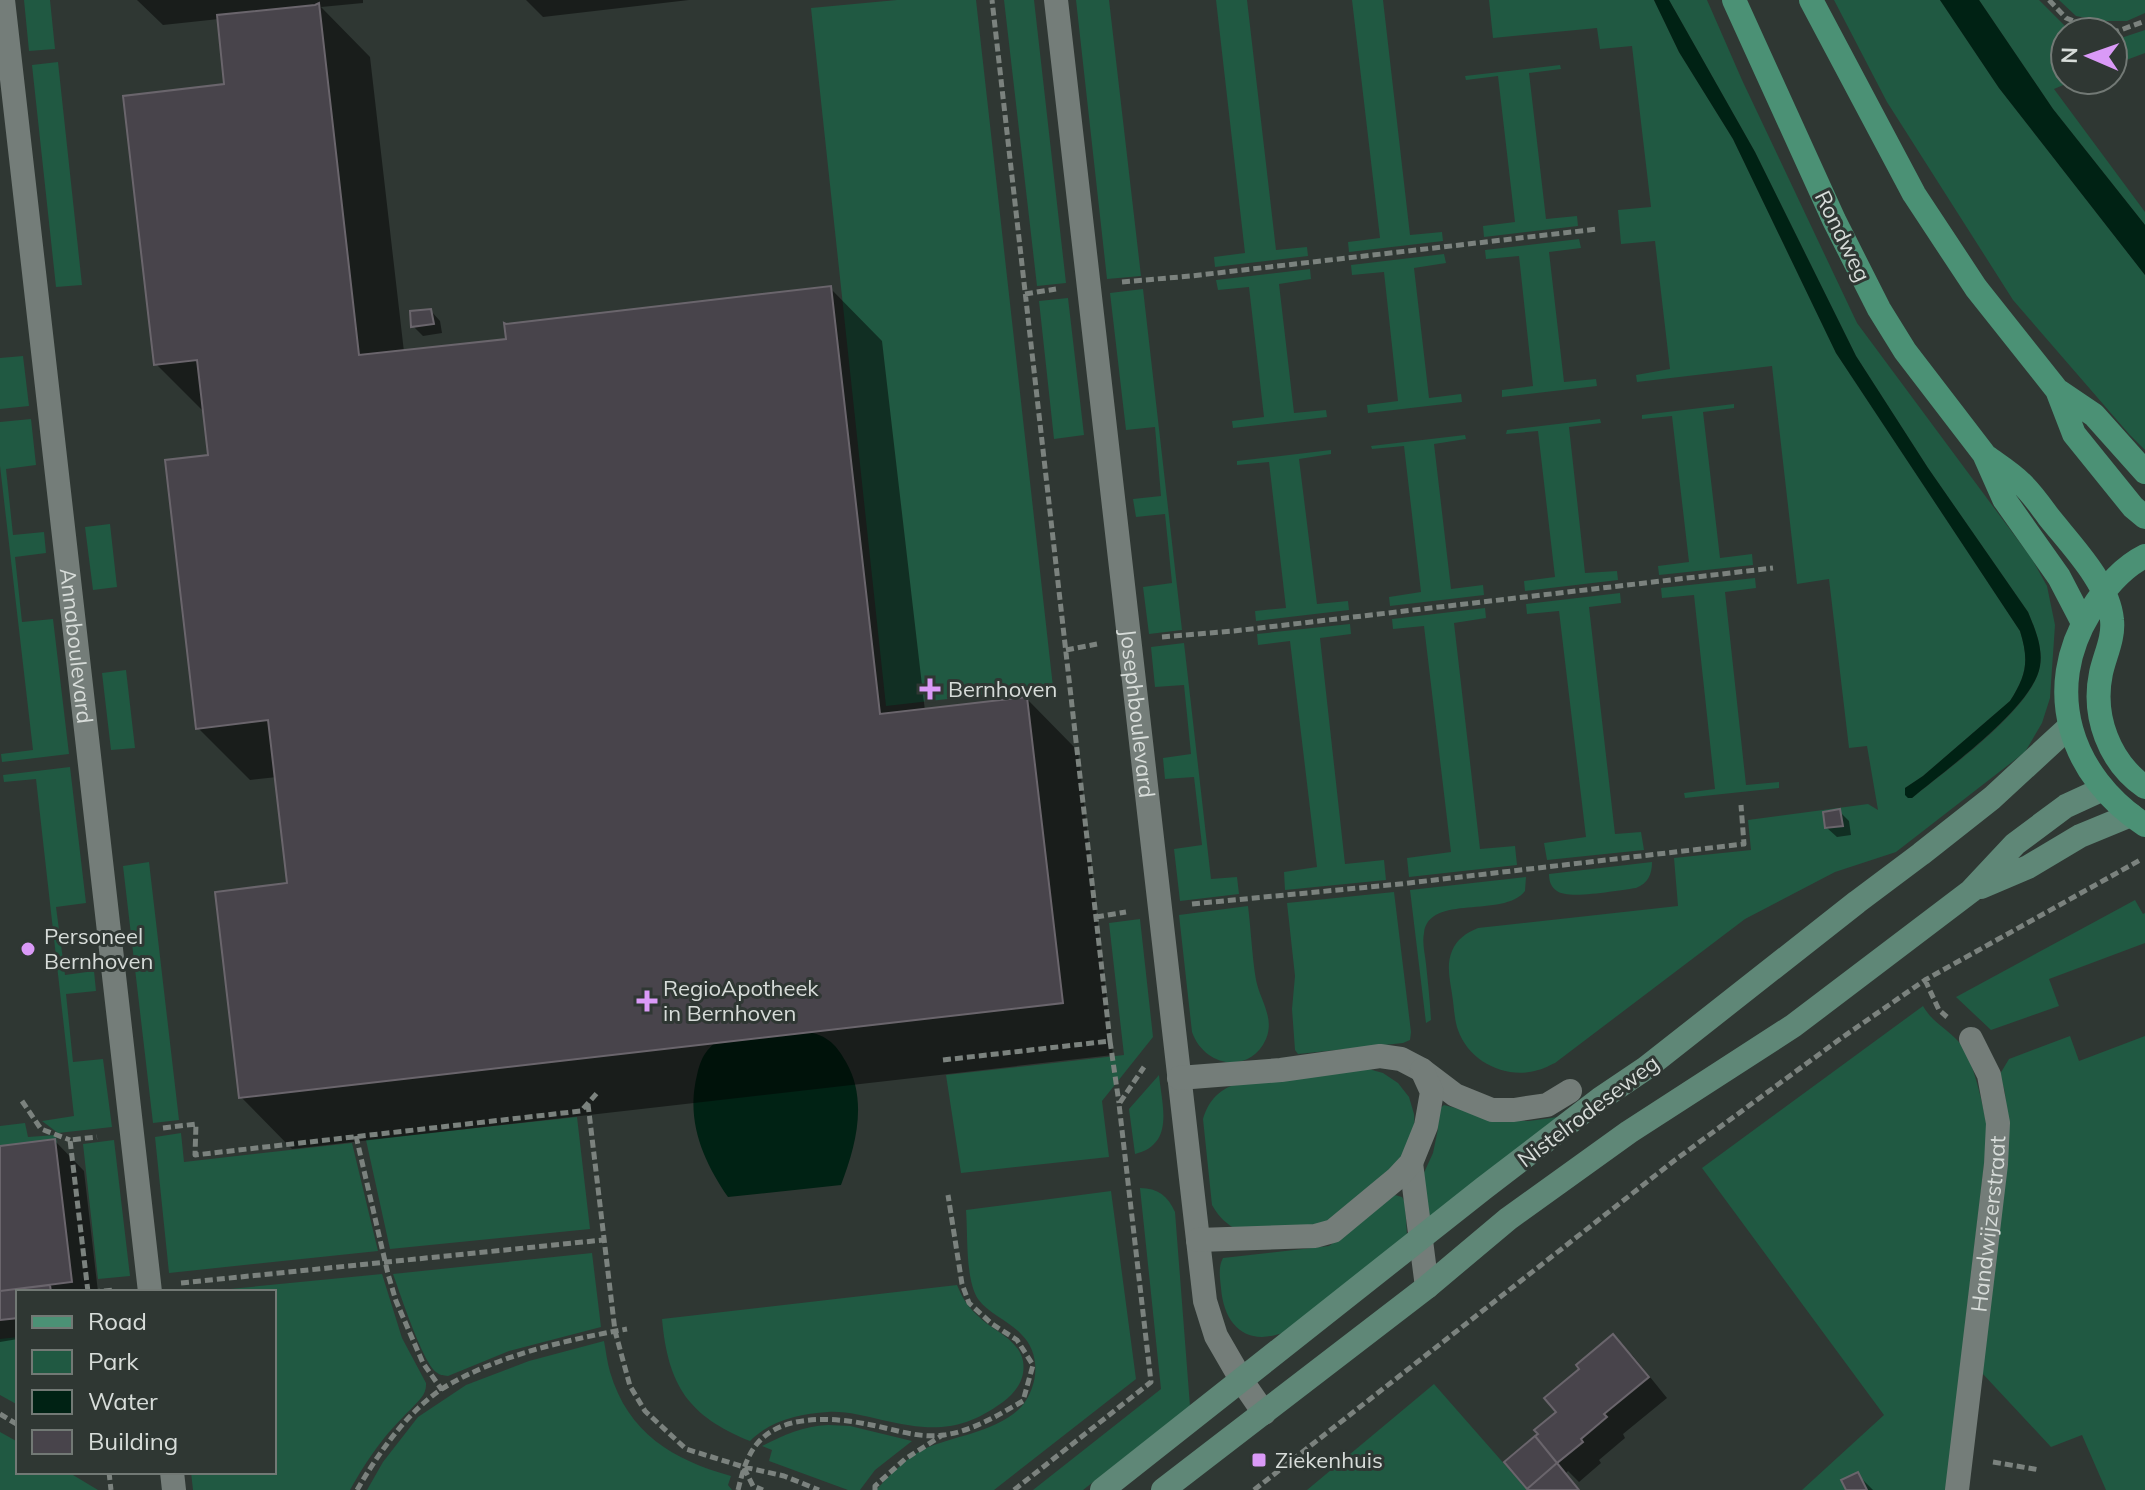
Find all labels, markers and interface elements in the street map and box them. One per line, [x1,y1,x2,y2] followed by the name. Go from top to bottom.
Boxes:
[2049,16,2129,96] north arrow
[2055,47,2083,64] text: N
[1809,186,1877,286] street label: Rondweg
[54,567,99,725] street label: Annaboulevard
[1114,627,1161,799] street label: Josephboulevard
[948,675,1057,703] place label: Bernhoven
[919,678,941,700] marker: Bernhoven
[44,922,153,975] place label: Personeel Bernhoven
[19,940,37,958] marker: Personeel Bernhoven
[663,974,819,1027] place label: RegioApotheek in Bernhoven
[638,992,656,1010] marker: RegioApotheek in Bernhoven
[1512,1049,1664,1173] street label: Nistelrodeseweg
[1964,1135,2011,1314] street label: Handwijzerstraat
[16,1290,276,1474] legend
[88,1306,147,1336] text: Road
[88,1346,139,1376] text: Park
[88,1386,158,1416] text: Water
[88,1426,178,1456] text: Building
[1275,1446,1383,1474] place label: Ziekenhuis
[1250,1451,1268,1469] marker: Ziekenhuis

